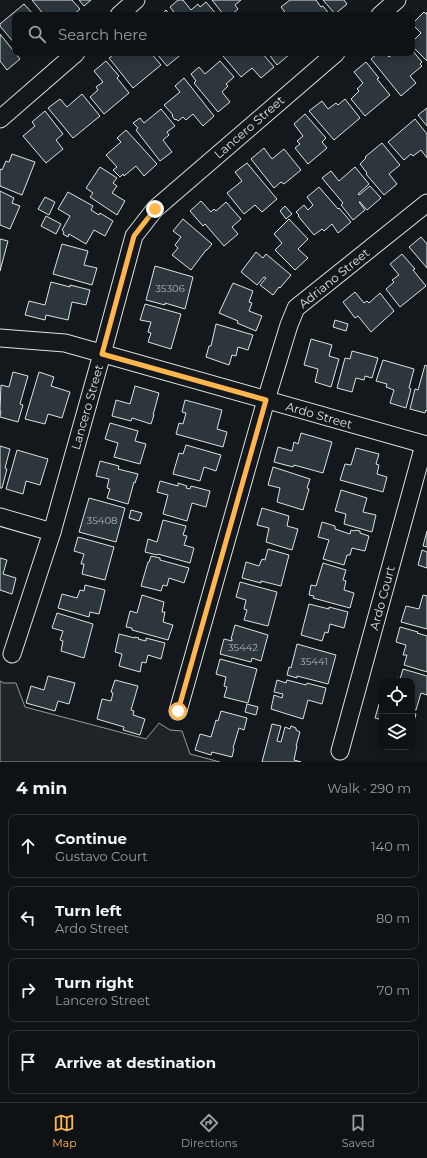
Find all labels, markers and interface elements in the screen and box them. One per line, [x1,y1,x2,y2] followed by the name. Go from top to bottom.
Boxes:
[12,12,415,56] search box
[26,23,48,45] icon: search
[58,25,147,44] text: Search here
[211,92,287,161] street label: Lancero Street
[146,200,164,218] route end
[296,245,373,311] street label: Adriano Street
[155,282,185,295] house number: 35306
[68,363,106,451] street label: Lancero Street
[284,398,354,432] street label: Ardo Street
[87,514,117,527] house number: 35408
[366,564,398,632] street label: Ardo Court
[228,641,258,654] house number: 35442
[300,655,328,668] house number: 35441
[379,678,415,750] map controls
[379,678,415,714] button: locate
[169,702,187,720] route start
[379,714,415,750] button: layers
[16,778,67,798] text: 4 min
[327,780,411,796] text: Walk · 290 m
[55,829,127,848] text: Continue
[17,835,39,857] icon: ahead
[371,838,410,854] text: 140 m
[55,848,148,864] text: Gustavo Court
[55,901,122,920] text: Turn left
[17,907,39,929] icon: left
[376,910,410,926] text: 80 m
[55,920,129,936] text: Ardo Street
[55,973,134,992] text: Turn right
[17,979,39,1001] icon: right
[377,982,410,998] text: 70 m
[55,992,150,1008] text: Lancero Street
[17,1051,39,1073] icon: arrive
[55,1053,216,1072] text: Arrive at destination
[52,1112,77,1150] tab: Map
[181,1112,237,1150] tab: Directions
[342,1112,375,1150] tab: Saved

